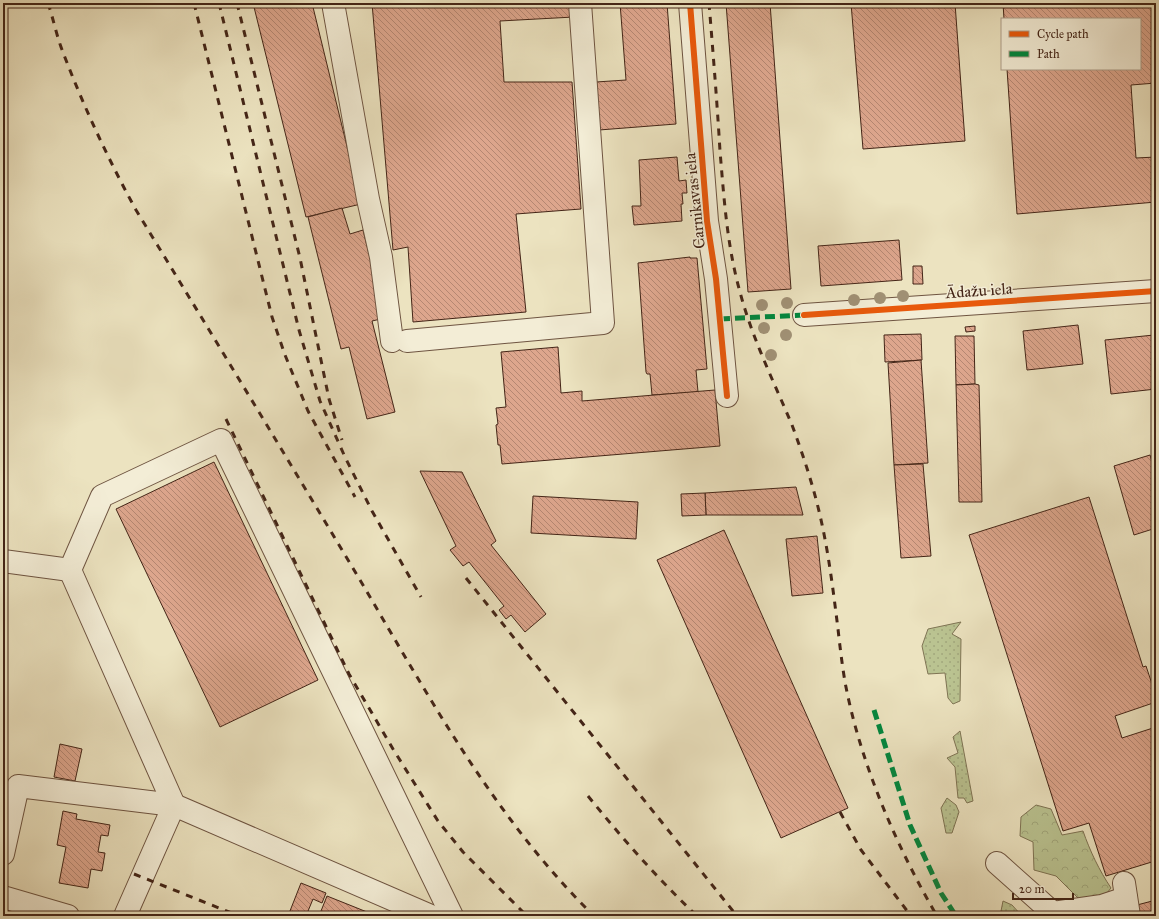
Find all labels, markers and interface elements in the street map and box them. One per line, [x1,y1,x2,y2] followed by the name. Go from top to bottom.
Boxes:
[1001,18,1141,70] legend
[1037,27,1089,41] text: Cycle path
[1037,47,1060,61] text: Path
[680,152,709,250] street label: Carnikavas iela
[944,279,1013,302] street label: Ādažu iela
[1013,875,1073,901] scale bar
[1019,882,1045,896] text: 20 m

